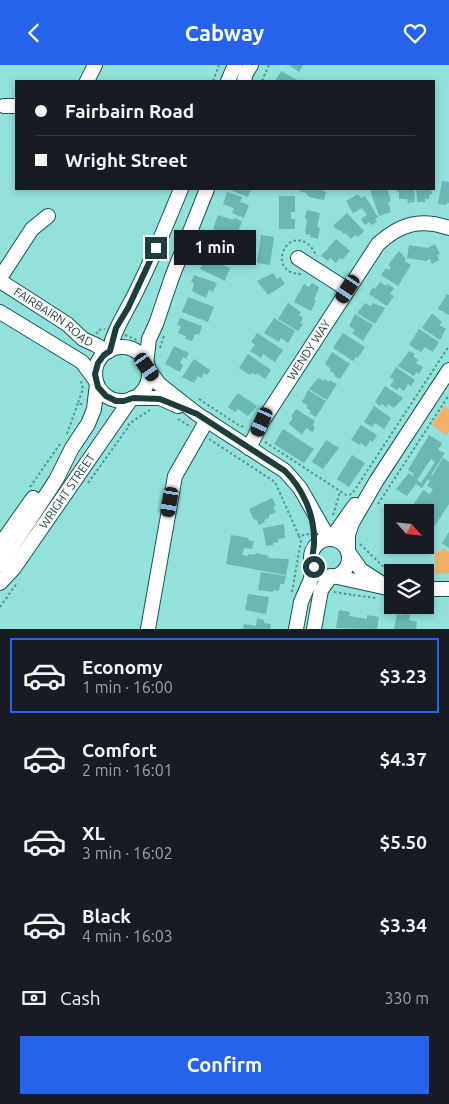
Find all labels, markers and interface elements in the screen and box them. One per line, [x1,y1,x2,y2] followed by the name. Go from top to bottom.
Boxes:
[20,19,48,47] icon: back
[401,19,429,47] icon: heart
[185,20,264,45] text: Cabway
[65,100,194,122] text: Fairbairn Road
[65,149,187,171] text: Wright Street
[174,231,256,265] callout: 1 min
[145,237,167,259] route end
[195,238,235,256] text: 1 min
[333,272,362,306] car
[12,285,96,349] street label: FAIRBAIRN ROAD
[284,317,333,382] street label: WENDY WAY
[132,350,161,384] car
[249,405,274,439] car
[36,451,97,531] street label: WRIGHT STREET
[160,486,179,518] car
[384,504,434,554] north arrow
[384,504,434,614] map controls
[303,556,325,578] route start
[384,564,434,614] button: layers
[22,653,67,698] icon: car
[82,656,163,678] text: Economy
[379,665,427,687] text: $3.23
[82,678,173,696] text: 1 min · 16:00
[22,736,67,781] icon: car
[82,739,157,761] text: Comfort
[379,748,427,770] text: $4.37
[82,761,173,779] text: 2 min · 16:01
[22,819,67,864] icon: car
[82,822,105,844] text: XL
[379,831,427,853] text: $5.50
[82,844,173,862] text: 3 min · 16:02
[22,902,67,947] icon: car
[82,905,131,927] text: Black
[379,914,427,936] text: $3.34
[82,927,173,945] text: 4 min · 16:03
[20,984,48,1012] icon: cash
[60,987,101,1009] text: Cash
[384,989,429,1007] text: 330 m
[20,1036,429,1094] button: Confirm

